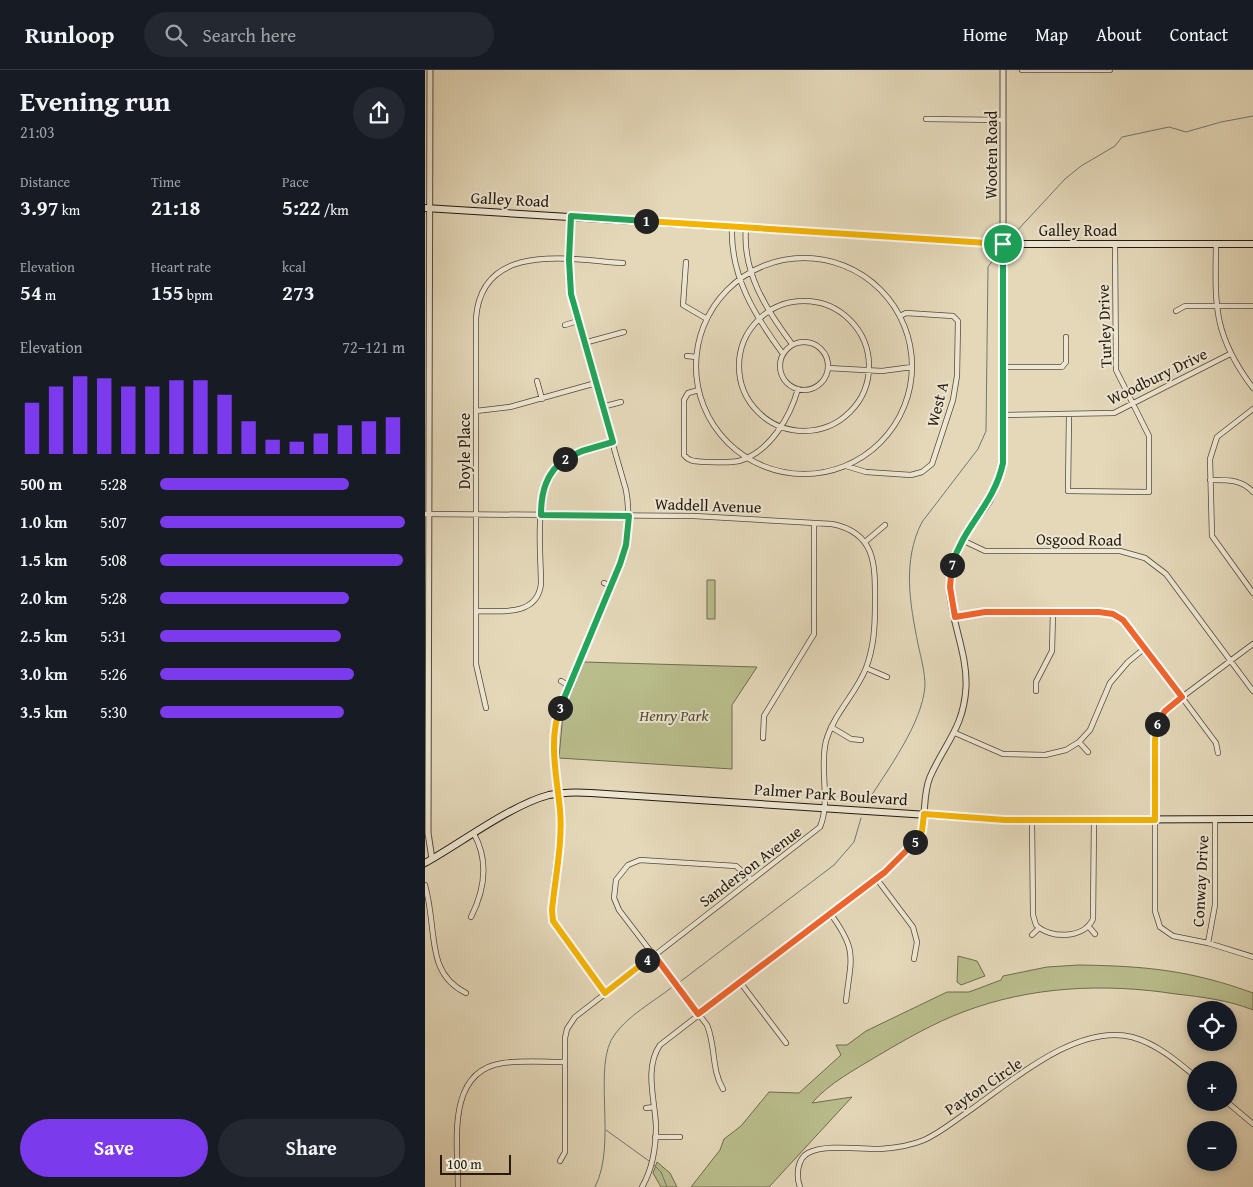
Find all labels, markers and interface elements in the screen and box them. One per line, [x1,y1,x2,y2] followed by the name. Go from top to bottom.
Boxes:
[144,12,494,57] search box
[25,17,114,52] text: Runloop
[162,21,190,49] icon: search
[202,21,296,49] text: Search here
[963,21,1007,48] text: Home
[1035,21,1068,48] text: Map
[1096,21,1142,48] text: About
[1170,21,1228,48] text: Contact
[20,80,171,121] text: Evening run
[353,87,405,139] button: share
[979,110,1003,199] street label: Wooten Road
[20,120,55,144] text: 21:03
[20,172,70,192] text: Distance
[151,172,181,192] text: Time
[282,172,309,192] text: Pace
[470,185,550,213] street label: Galley Road
[20,192,59,223] text: 3.97
[151,192,200,223] text: 21:18
[282,192,321,223] text: 5:22
[59,200,80,220] text: km
[321,200,349,220] text: /km
[633,208,659,234] pin: 1
[643,211,650,231] text: 1
[1039,218,1118,242] street label: Galley Road
[982,223,1024,265] pin
[989,230,1017,258] icon: arrive
[20,257,75,277] text: Elevation
[151,257,211,277] text: Heart rate
[282,257,306,277] text: kcal
[20,277,42,308] text: 54
[151,277,184,308] text: 155
[282,277,315,308] text: 273
[1091,284,1117,368] street label: Turley Drive
[42,285,56,305] text: m
[184,285,213,305] text: bpm
[20,335,83,359] text: Elevation
[342,335,405,359] text: 72–121 m
[1103,341,1211,411] street label: Woodbury Drive
[920,379,954,429] street label: West A
[452,413,476,489] street label: Doyle Place
[553,446,577,472] pin: 2
[562,449,569,469] text: 2
[20,472,62,496] text: 500 m
[100,472,127,496] text: 5:28
[654,491,762,519] street label: Waddell Avenue
[20,510,67,534] text: 1.0 km
[100,510,127,534] text: 5:07
[1036,526,1123,552] street label: Osgood Road
[20,548,67,572] text: 1.5 km
[100,548,127,572] text: 5:08
[939,552,965,578] pin: 7
[949,555,956,575] text: 7
[20,586,67,610] text: 2.0 km
[100,586,127,610] text: 5:28
[20,624,67,648] text: 2.5 km
[100,624,127,648] text: 5:31
[20,662,67,686] text: 3.0 km
[100,662,127,686] text: 5:26
[547,696,573,720] pin: 3
[557,698,564,718] text: 3
[20,700,67,724] text: 3.5 km
[100,700,127,724] text: 5:30
[638,703,709,727] park label: Henry Park
[1145,712,1169,736] pin: 6
[1154,714,1161,734] text: 6
[753,777,909,811] street label: Palmer Park Boulevard
[694,819,806,913] street label: Sanderson Avenue
[903,830,927,854] pin: 5
[912,832,919,852] text: 5
[1186,834,1214,928] street label: Conway Drive
[635,948,659,972] pin: 4
[644,950,651,970] text: 4
[1187,1001,1237,1171] map controls
[1187,1001,1237,1051] button: locate
[939,1051,1027,1121] street label: Payton Circle
[1187,1061,1237,1111] button: +
[20,1119,208,1177] button: Save
[218,1119,405,1177] button: Share
[1187,1121,1237,1171] button: −
[440,1152,511,1175] scale bar
[447,1154,482,1174] text: 100 m

